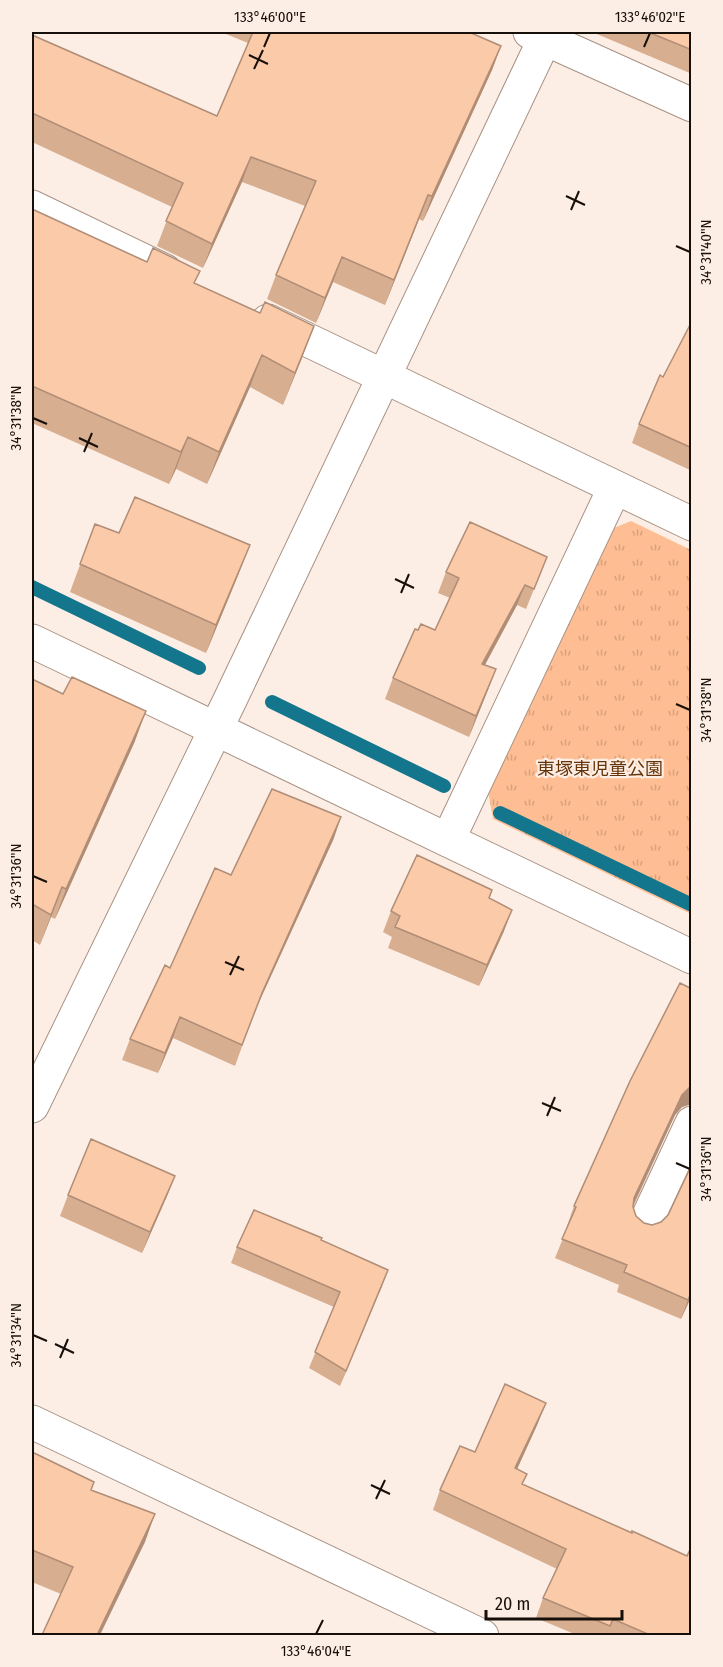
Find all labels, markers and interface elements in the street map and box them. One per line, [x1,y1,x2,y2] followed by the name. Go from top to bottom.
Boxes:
[234,8,306,26] text: 133°46'00"E
[615,8,685,26] text: 133°46'02"E
[697,219,715,285] text: 34°31'40"N
[7,385,25,451] text: 34°31'38"N
[697,677,715,743] text: 34°31'38"N
[537,758,663,780] park label: 東塚東児童公園
[7,844,25,908] text: 34°31'36"N
[697,1137,715,1201] text: 34°31'36"N
[7,1303,25,1367] text: 34°31'34"N
[486,1583,622,1621] scale bar
[495,1593,530,1615] text: 20 m
[281,1642,351,1660] text: 133°46'04"E

